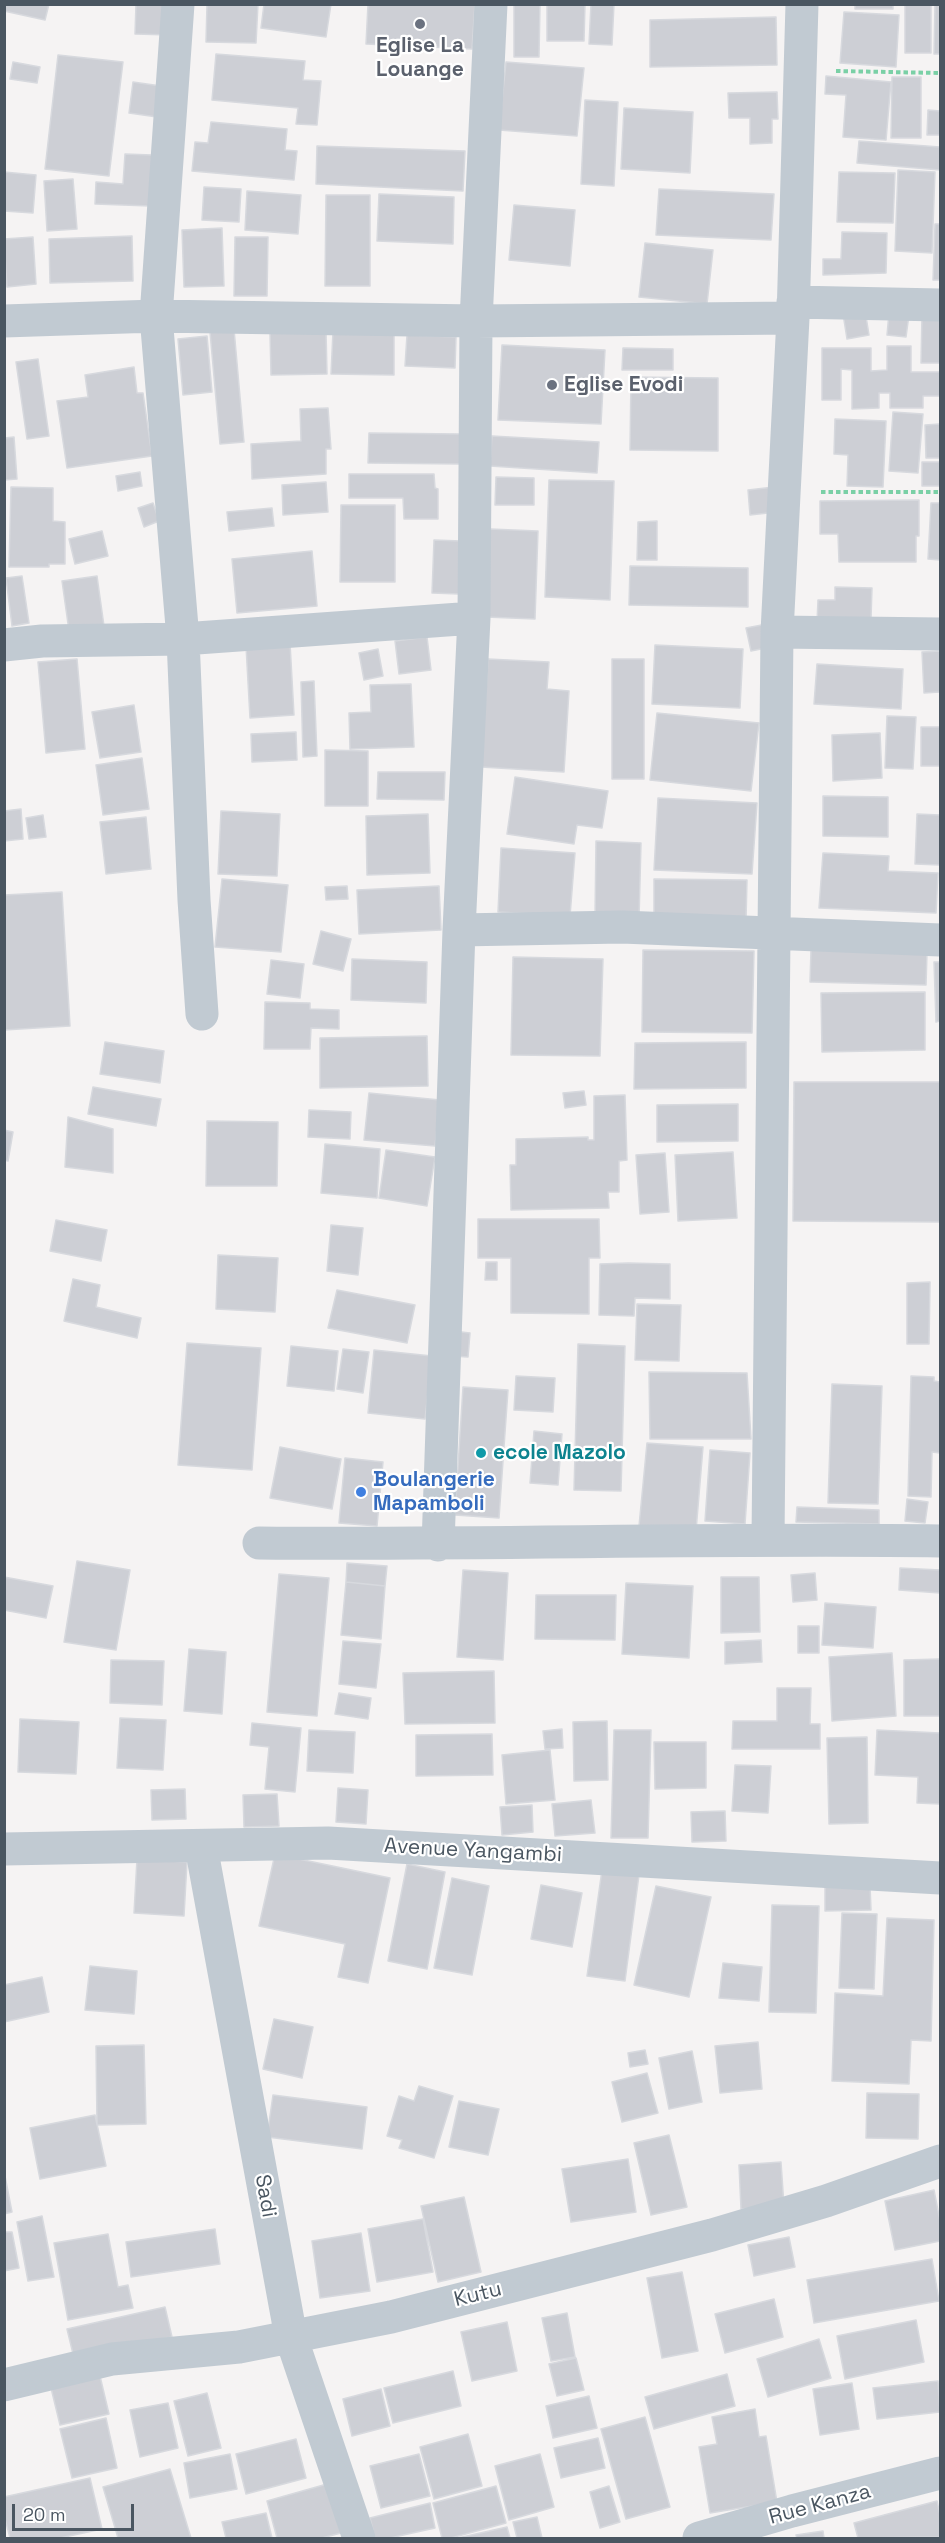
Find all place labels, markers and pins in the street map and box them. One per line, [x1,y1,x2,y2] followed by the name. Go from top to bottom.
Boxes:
[413,17,427,31] marker: Eglise La Louange
[376,33,464,83] place label: Eglise La Louange
[564,372,683,398] place label: Eglise Evodi
[545,378,559,392] marker: Eglise Evodi
[493,1440,626,1466] place label: ecole Mazolo
[474,1446,488,1460] marker: ecole Mazolo
[373,1467,495,1517] place label: Boulangerie Mapamboli
[354,1485,368,1499] marker: Boulangerie Mapamboli

